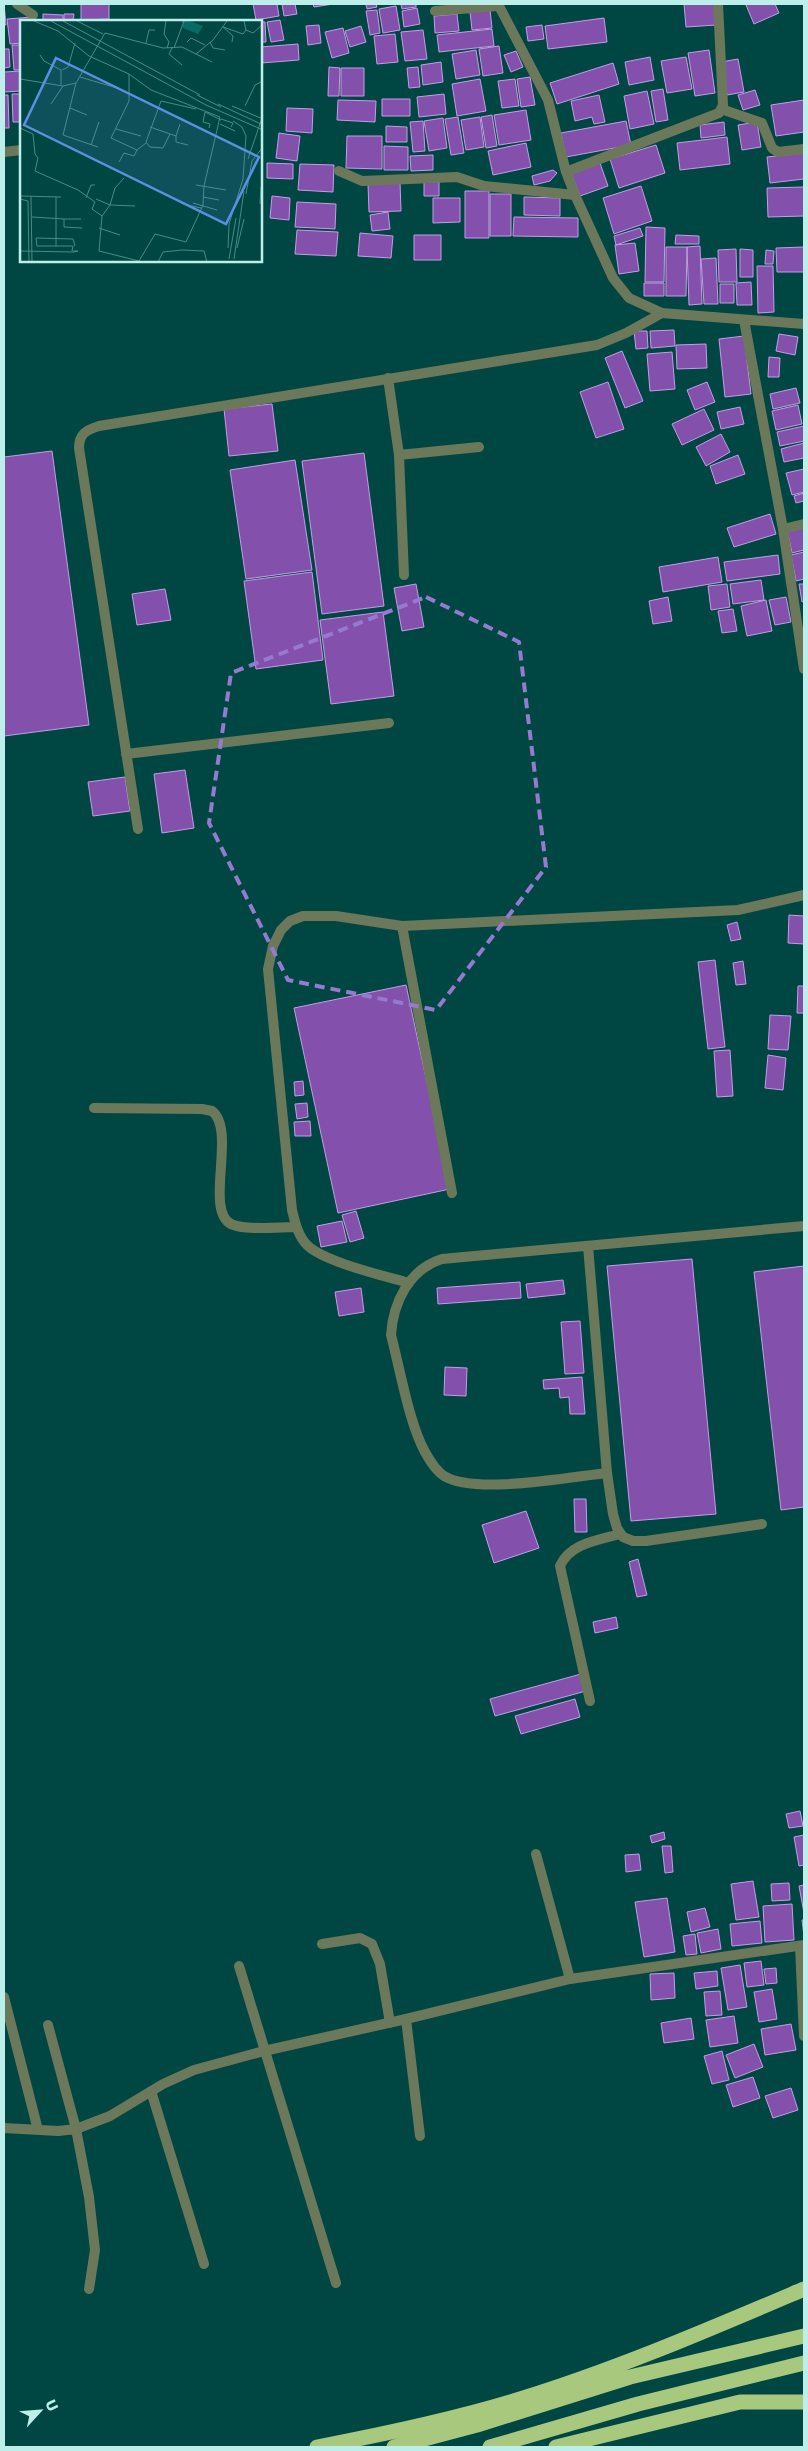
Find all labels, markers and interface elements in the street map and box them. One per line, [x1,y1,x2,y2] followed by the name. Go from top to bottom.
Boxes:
[20,20,262,262] inset map
[15,2386,65,2436] north arrow
[42,2397,61,2414] text: U

